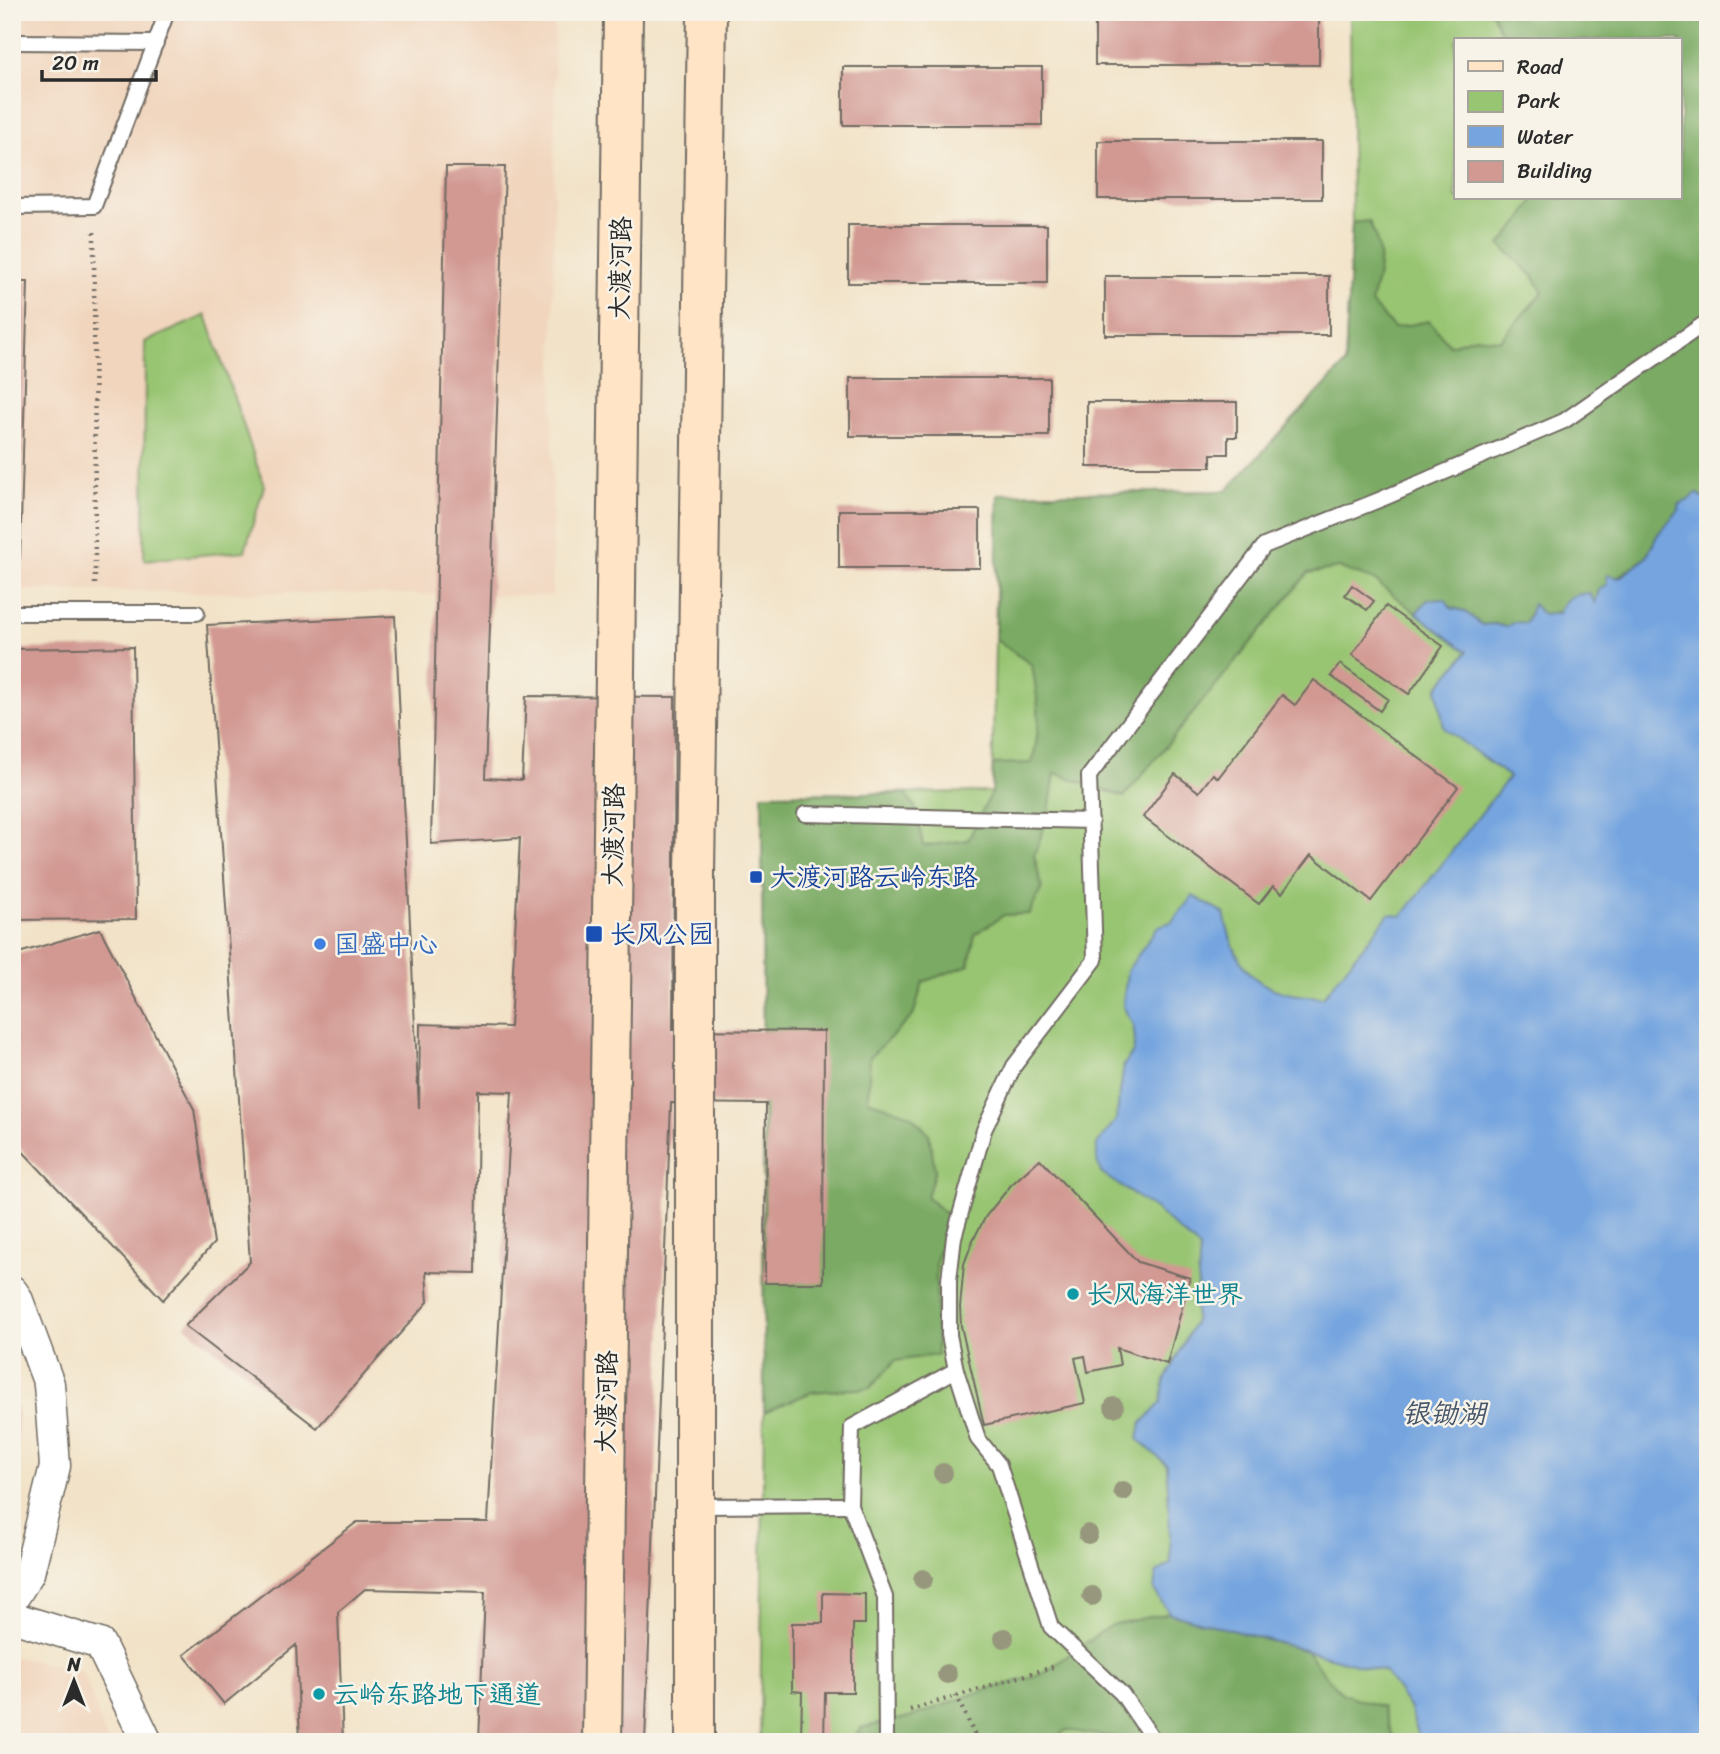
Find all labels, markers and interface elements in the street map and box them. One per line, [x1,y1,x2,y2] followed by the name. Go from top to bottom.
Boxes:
[42,38,156,82] scale bar
[1454,38,1682,200] legend
[52,44,99,82] text: 20 m
[1517,48,1564,86] text: Road
[1517,82,1560,120] text: Park
[1517,118,1574,156] text: Water
[1517,152,1593,190] text: Building
[596,216,644,320] street label: 大渡河路
[589,783,637,887] street label: 大渡河路
[770,854,978,900] place label: 大渡河路云岭东路
[748,869,764,885] marker: 大渡河路云岭东路
[610,911,714,957] place label: 长风公园
[334,921,438,967] place label: 国盛中心
[584,924,604,944] marker: 长风公园
[312,936,328,952] marker: 国盛中心
[1087,1271,1243,1317] place label: 长风海洋世界
[1065,1286,1081,1302] marker: 长风海洋世界
[582,1350,630,1454] street label: 大渡河路
[1402,1389,1489,1438] water label: 银锄湖
[38,1646,108,1716] north arrow
[66,1648,81,1681] text: N
[333,1671,541,1717] place label: 云岭东路地下通道
[311,1686,327,1702] marker: 云岭东路地下通道

